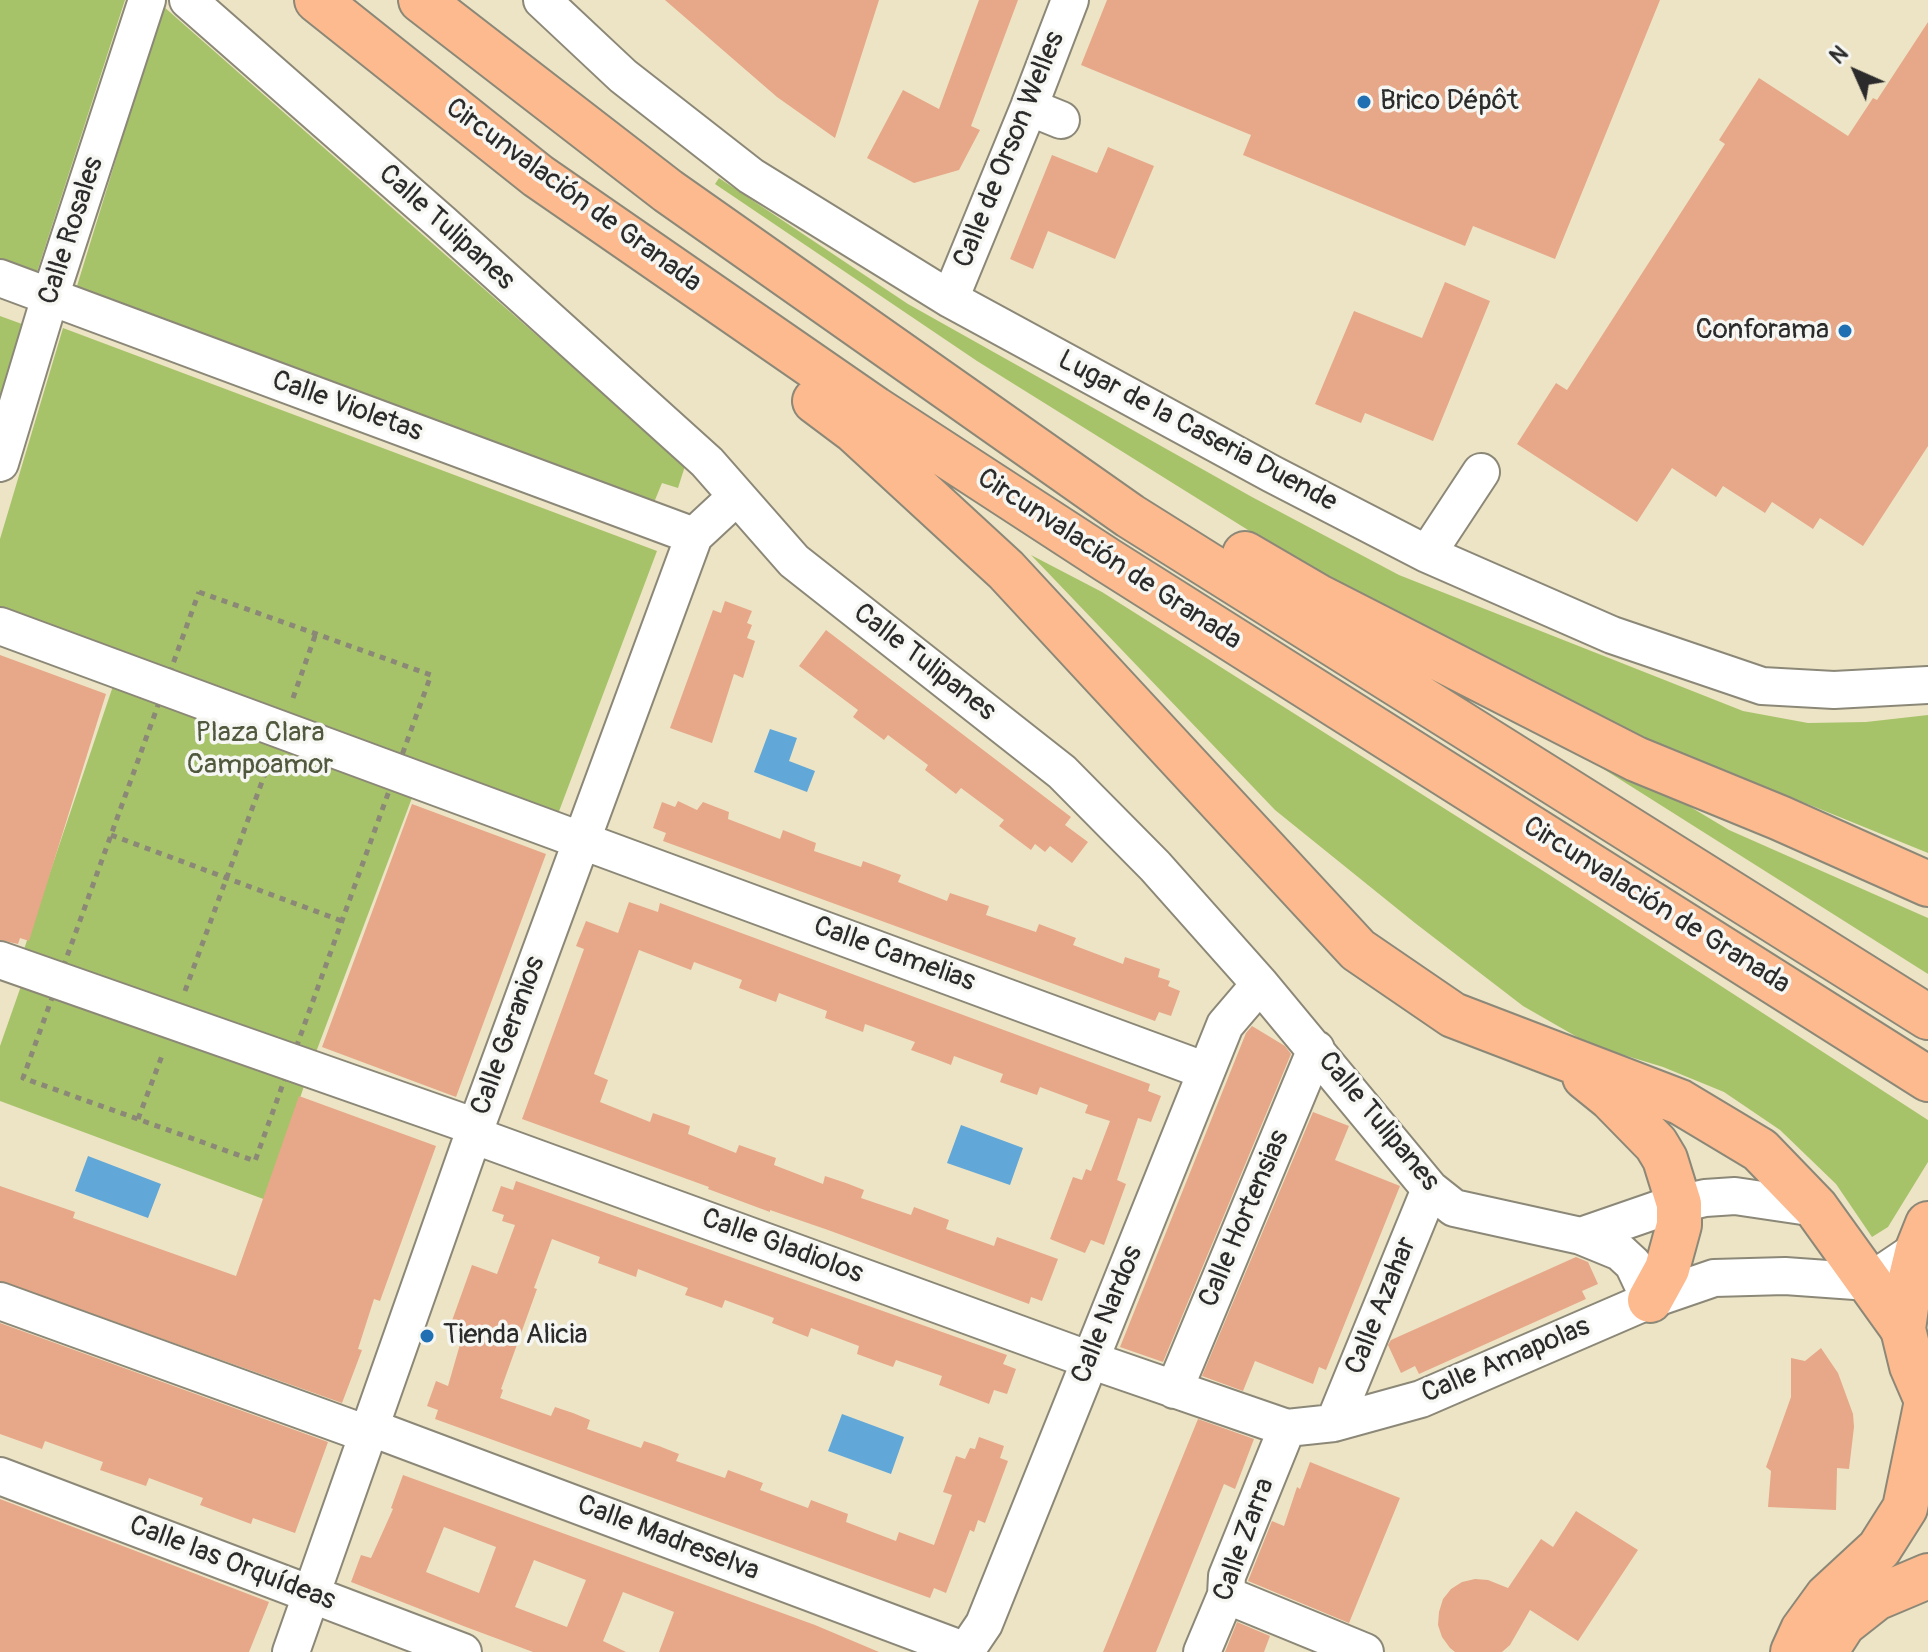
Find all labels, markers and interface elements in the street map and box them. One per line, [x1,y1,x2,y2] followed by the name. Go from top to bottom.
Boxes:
[947,27,1073,273] street label: Calle de Orson Welles
[1816,32,1896,112] north arrow
[1824,40,1854,70] text: N
[1380,85,1518,119] place label: Brico Dépôt
[438,92,708,300] street label: Circunvalación de Granada
[1355,93,1373,111] marker: Brico Dépôt
[32,153,112,309] street label: Calle Rosales
[371,158,521,298] street label: Calle Tulipanes
[1695,314,1829,348] place label: Conforama
[1836,322,1854,340] marker: Conforama
[1052,344,1342,520] street label: Lugar de la Caseria Duende
[267,364,427,450] street label: Calle Violetas
[971,462,1247,658] street label: Circunvalación de Granada
[846,597,1002,729] street label: Calle Tulipanes
[187,717,333,783] park label: Plaza Clara Campoamor
[1516,810,1796,1002] street label: Circunvalación de Granada
[809,910,979,1000] street label: Calle Camelias
[465,952,553,1120] street label: Calle Geranios
[1310,1046,1446,1198] street label: Calle Tulipanes
[1193,1125,1297,1313] street label: Calle Hortensias
[697,1202,867,1292] street label: Calle Gladiolos
[1339,1232,1425,1380] street label: Calle Azahar
[1065,1241,1151,1389] street label: Calle Nardos
[1417,1310,1595,1412] street label: Calle Amapolas
[443,1319,587,1353] place label: Tienda Alicia
[418,1327,436,1345] marker: Tienda Alicia
[1207,1474,1283,1606] street label: Calle Zarra
[572,1489,764,1589] street label: Calle Madreselva
[124,1509,340,1619] street label: Calle las Orquídeas

